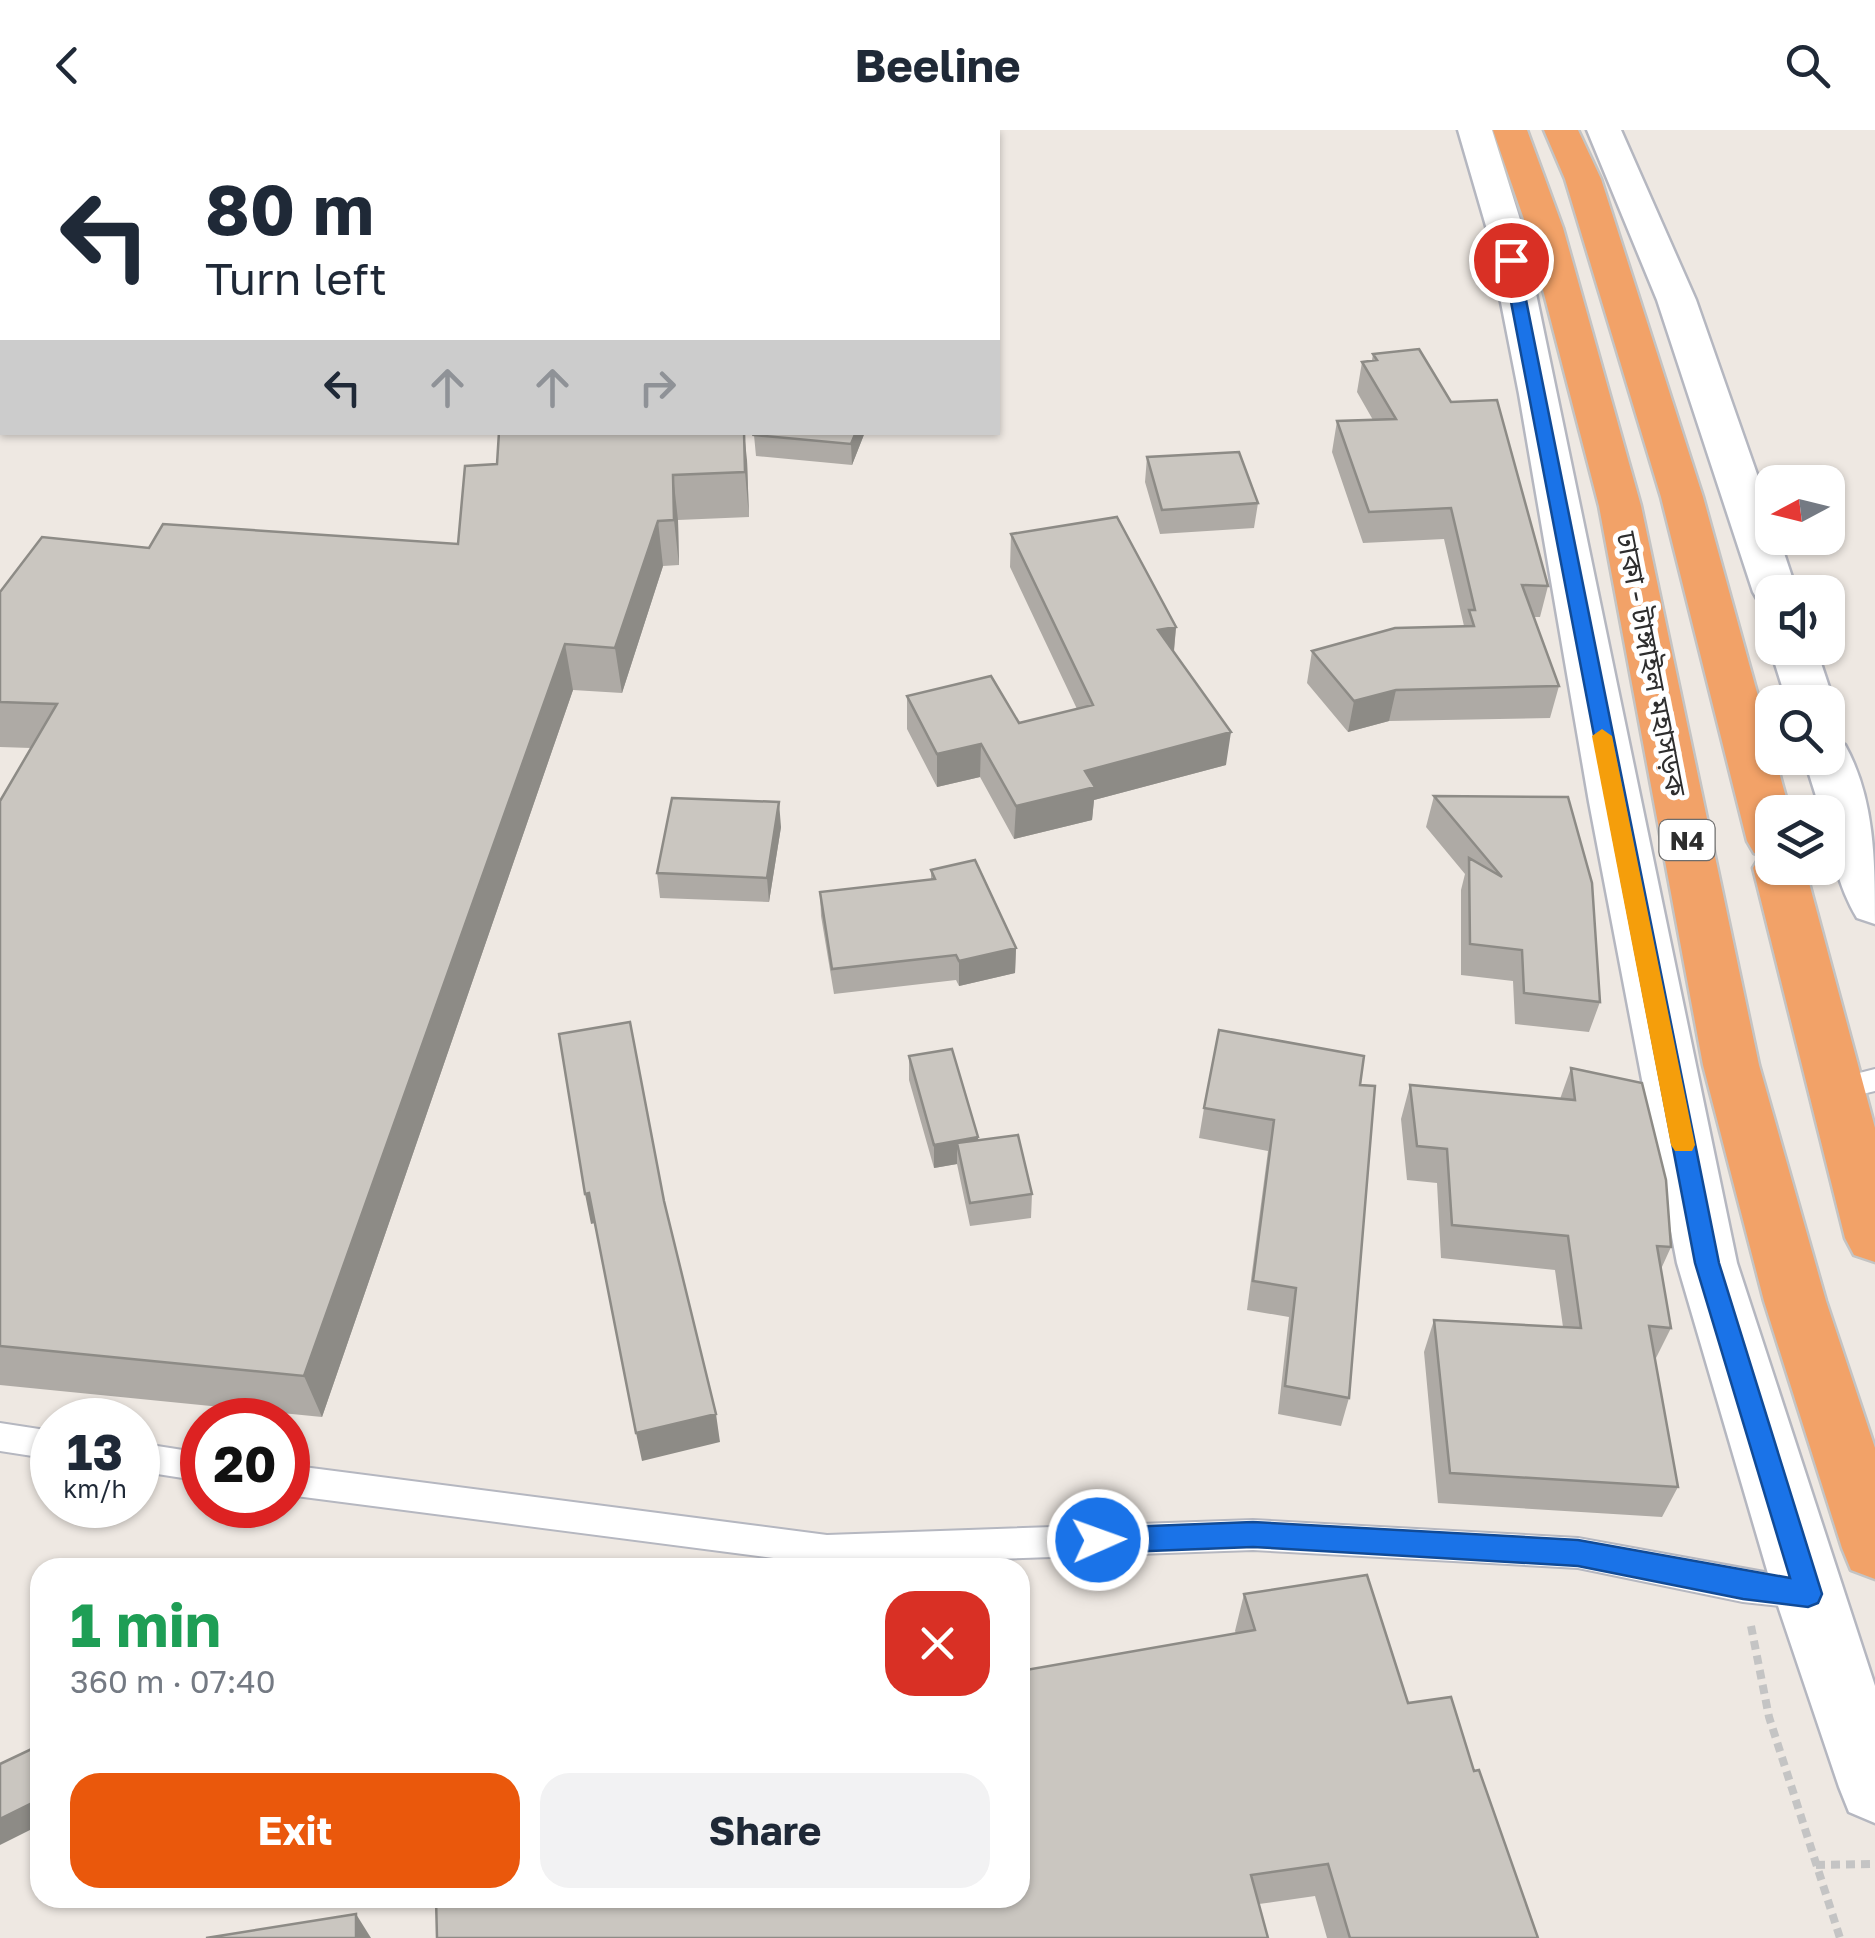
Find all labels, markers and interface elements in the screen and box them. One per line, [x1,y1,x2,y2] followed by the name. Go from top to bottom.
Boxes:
[40,38,95,93] icon: back
[854,38,1021,92] text: Beeline
[1780,38,1835,93] icon: search
[205,166,374,250] text: 80 m
[40,170,170,300] icon: left
[1469,218,1554,303] pin
[1484,233,1539,288] icon: arrive
[205,251,387,305] text: Turn left
[315,360,370,415] icon: left
[420,360,475,415] icon: ahead
[525,360,580,415] icon: ahead
[630,360,685,415] icon: right
[1755,465,1845,555] north arrow
[1755,465,1845,885] map controls
[1610,528,1694,800] street label: ঢাকা - টাঙ্গাইল মহাসড়ক
[1755,575,1845,665] button: sound
[1755,685,1845,775] button: search
[1755,795,1845,885] button: layers
[1660,820,1714,860] road number: N4
[180,1398,310,1528] speed limit sign: 20
[67,1421,123,1481] text: 13
[63,1473,127,1504] text: km/h
[1046,1488,1150,1592] position arrow
[70,1588,221,1660] text: 1 min
[885,1591,990,1696] button: close
[70,1662,276,1700] text: 360 m · 07:40
[70,1773,520,1888] button: Exit
[540,1773,990,1888] button: Share

